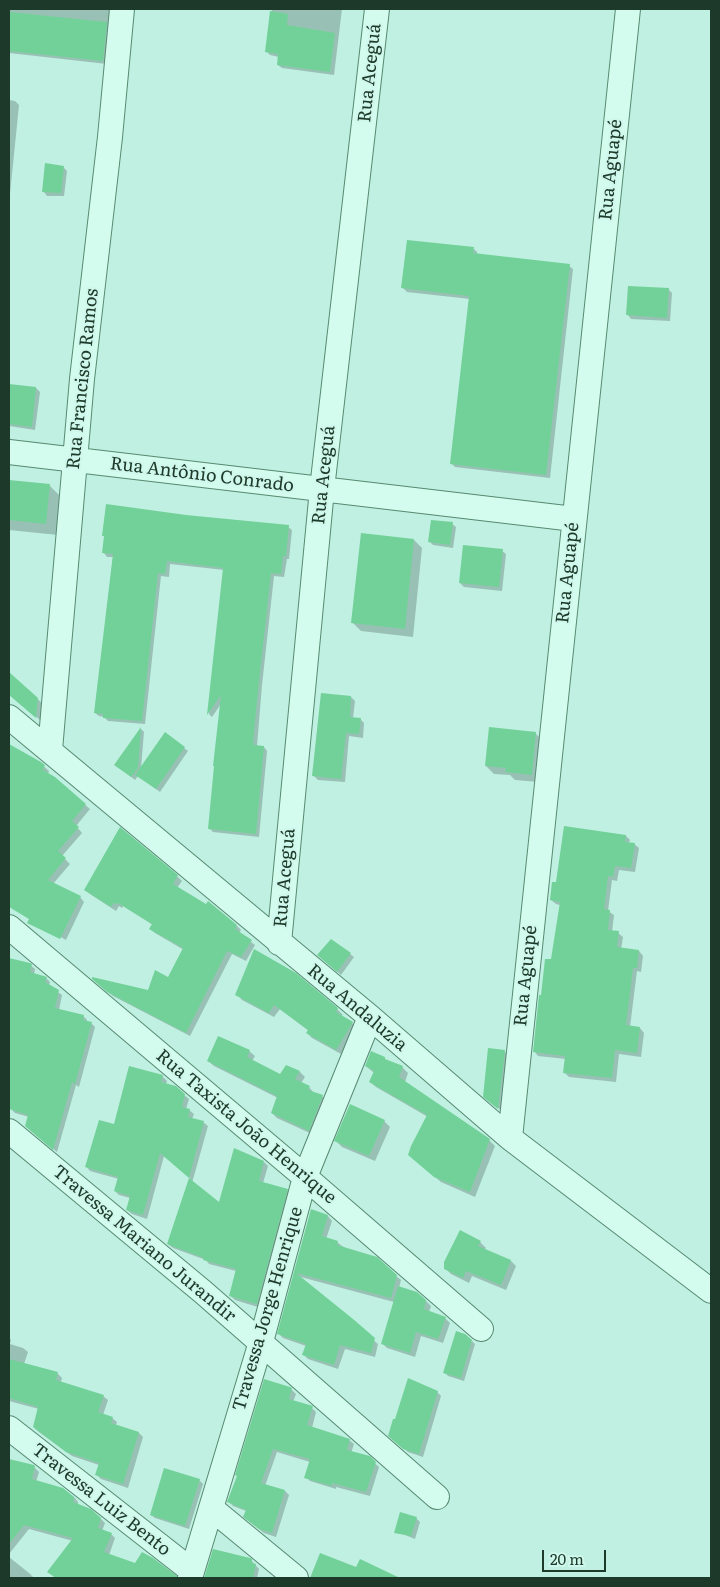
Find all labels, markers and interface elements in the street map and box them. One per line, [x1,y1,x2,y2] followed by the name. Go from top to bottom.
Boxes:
[354,22,386,124] street label: Rua Aceguá
[595,118,627,222] street label: Rua Aguapé
[63,288,103,470] street label: Rua Francisco Ramos
[308,424,340,526] street label: Rua Aceguá
[109,453,295,497] street label: Rua Antônio Conrado
[552,521,584,625] street label: Rua Aguapé
[270,828,300,928] street label: Rua Aceguá
[510,924,542,1028] street label: Rua Aguapé
[303,960,411,1056] street label: Rua Andaluzia
[152,1045,340,1209] street label: Rua Taxista João Henrique
[48,1161,240,1327] street label: Travessa Mariano Jurandir
[228,1204,308,1414] street label: Travessa Jorge Henrique
[27,1439,175,1561] street label: Travessa Luiz Bento
[545,1540,609,1572] scale bar
[550,1547,584,1570] text: 20 m

